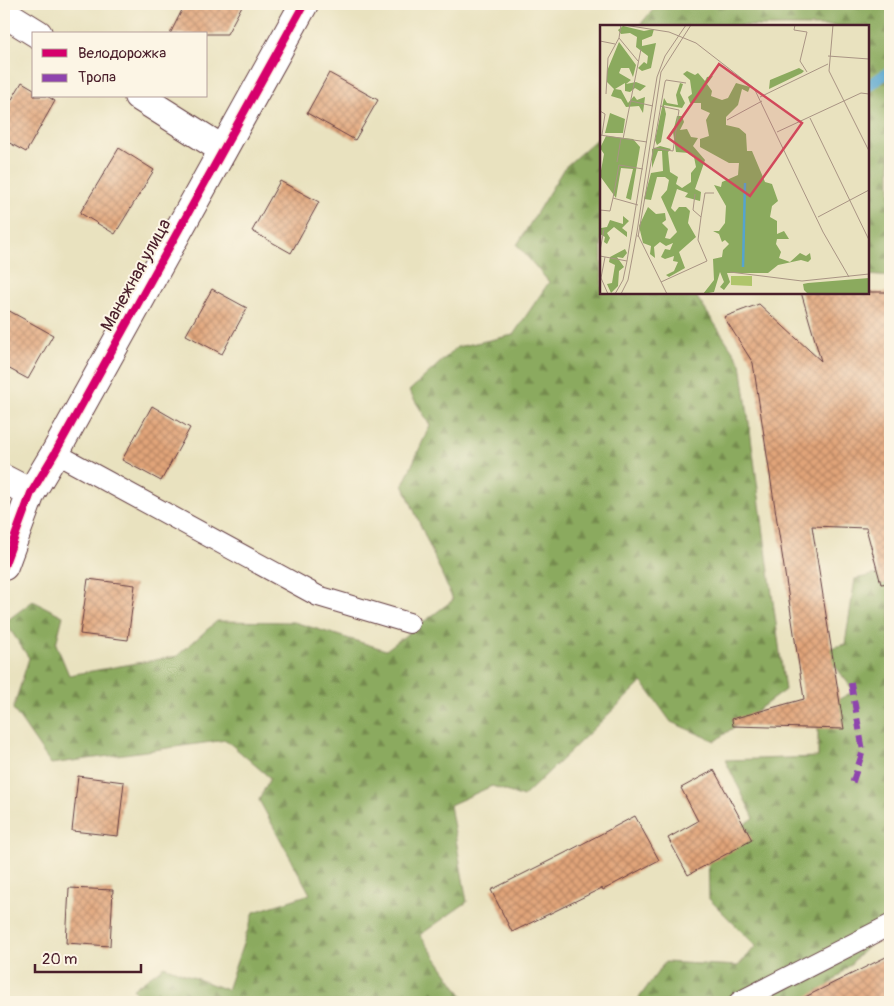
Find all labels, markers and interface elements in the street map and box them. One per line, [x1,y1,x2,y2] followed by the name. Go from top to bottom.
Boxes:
[600,25,869,294] inset map
[32,32,208,98] legend
[78,44,166,63] text: Велодорожка
[78,68,116,87] text: Тропа
[96,215,176,335] street label: Манежная улица
[35,941,141,973] scale bar
[42,950,77,969] text: 20 m

